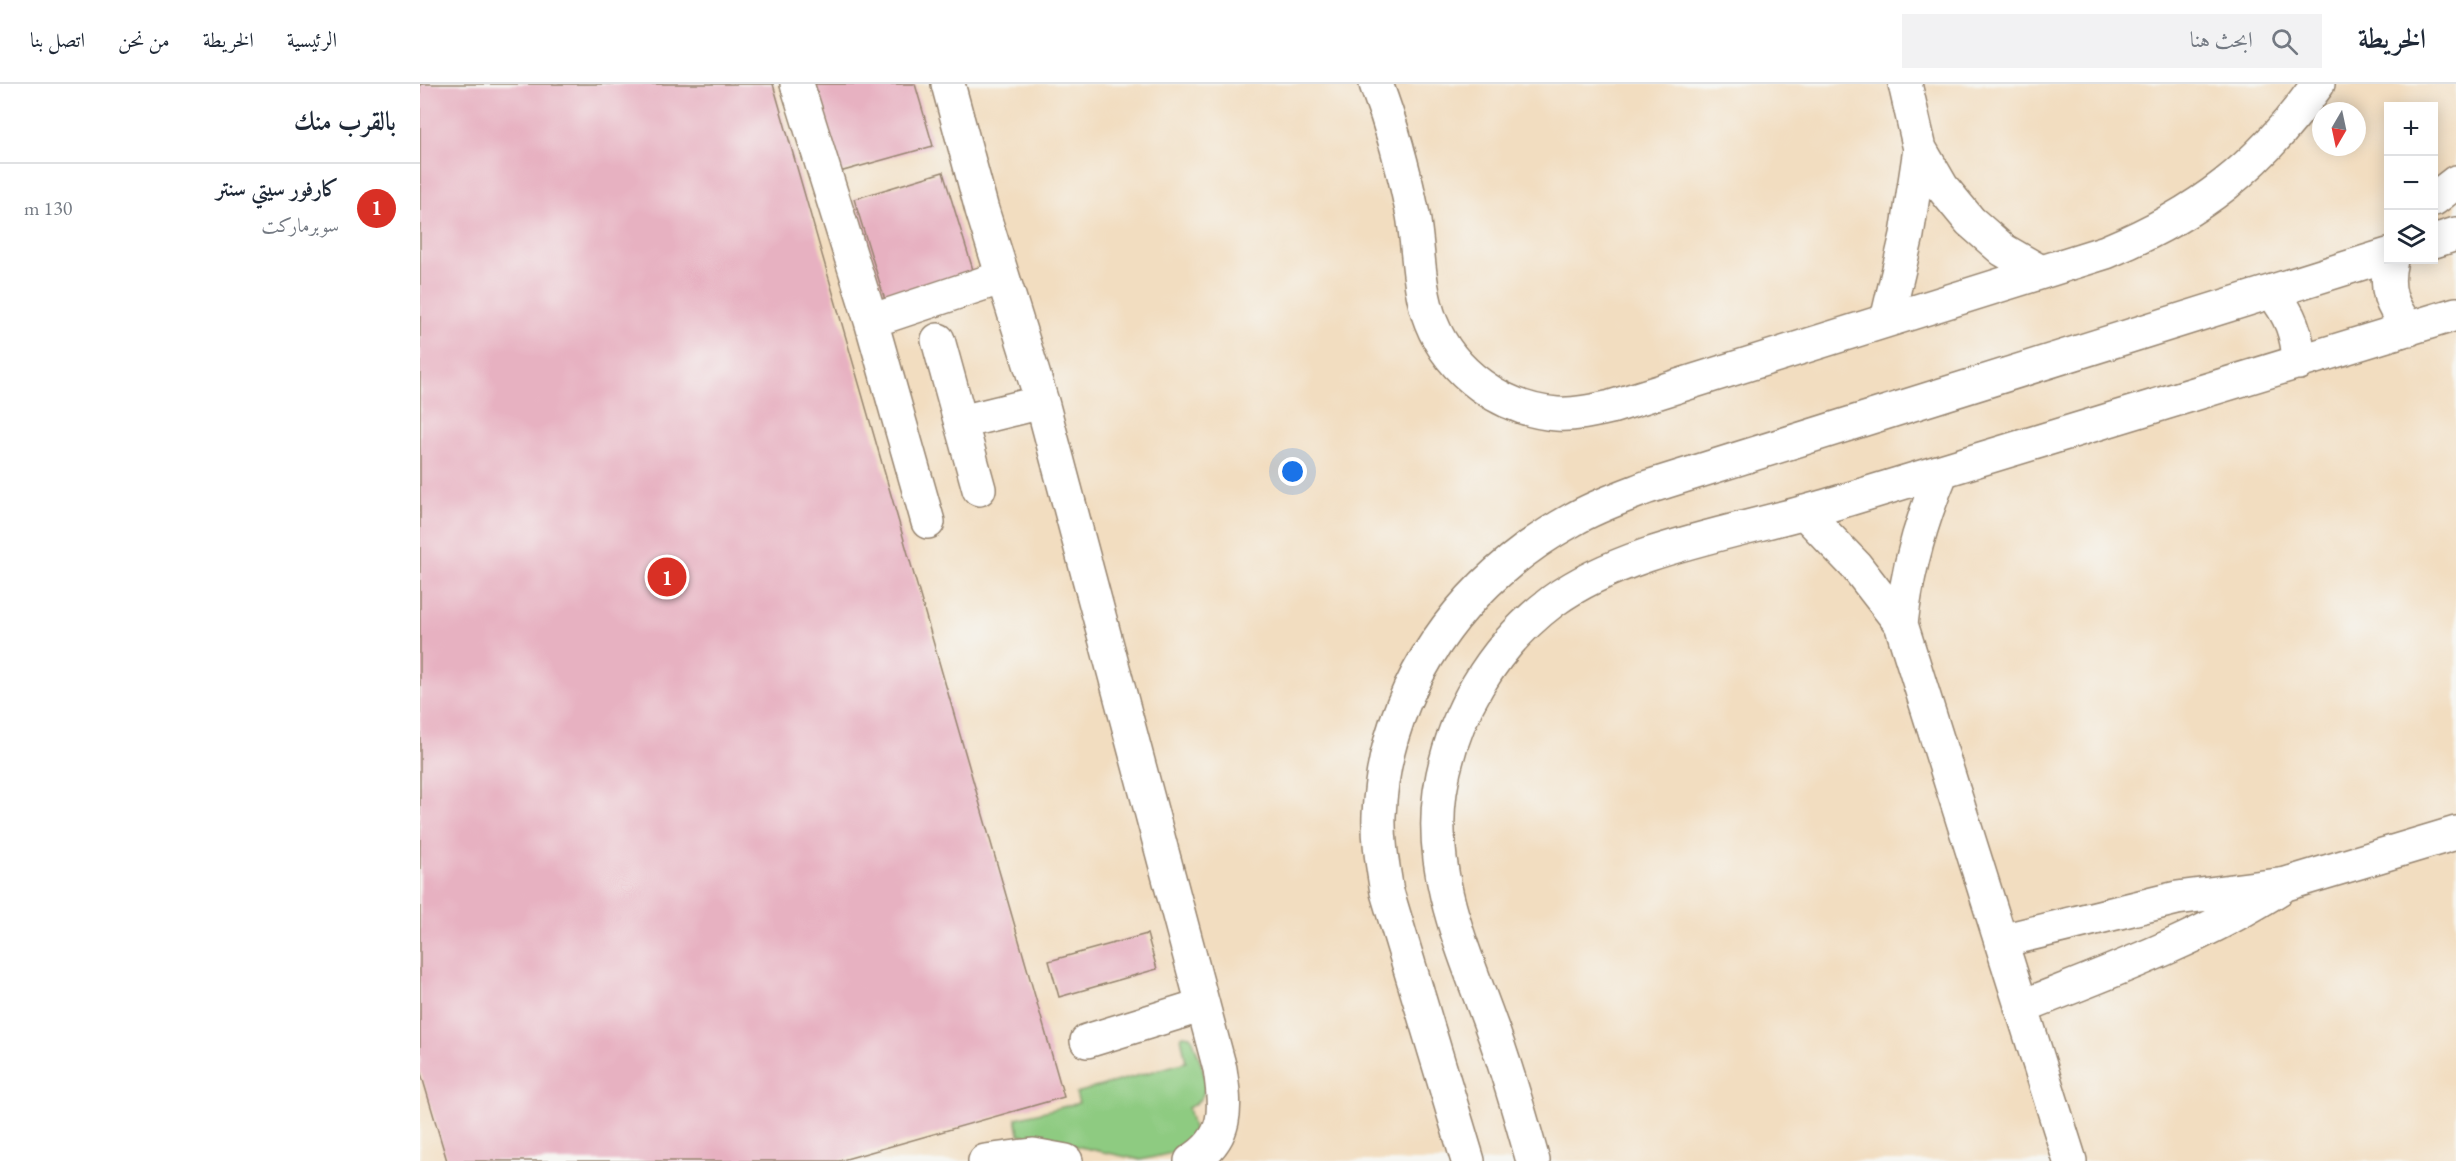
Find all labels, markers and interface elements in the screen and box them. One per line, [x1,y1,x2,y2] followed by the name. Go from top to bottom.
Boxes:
[1902,14,2322,68] search box
[2358,20,2426,56] text: الخريطة
[2190,25,2253,54] text: ابحث هنا
[2268,25,2301,58] icon: search
[30,26,85,53] text: اتصل بنا
[118,26,170,53] text: من نحن
[203,26,254,53] text: الخريطة
[287,26,337,53] text: الرئيسية
[2312,102,2366,156] north arrow
[2384,102,2438,264] map controls
[2384,102,2438,156] button: +
[294,104,396,138] text: بالقرب منك
[2384,156,2438,210] button: −
[216,174,339,203] text: كارفور سيتي سنتر
[24,195,72,221] text: 130 m
[371,195,382,221] text: 1
[2384,210,2438,264] button: layers
[261,212,339,238] text: سوبرماركت
[1278,457,1307,486] your location
[648,554,686,600] pin: 1

